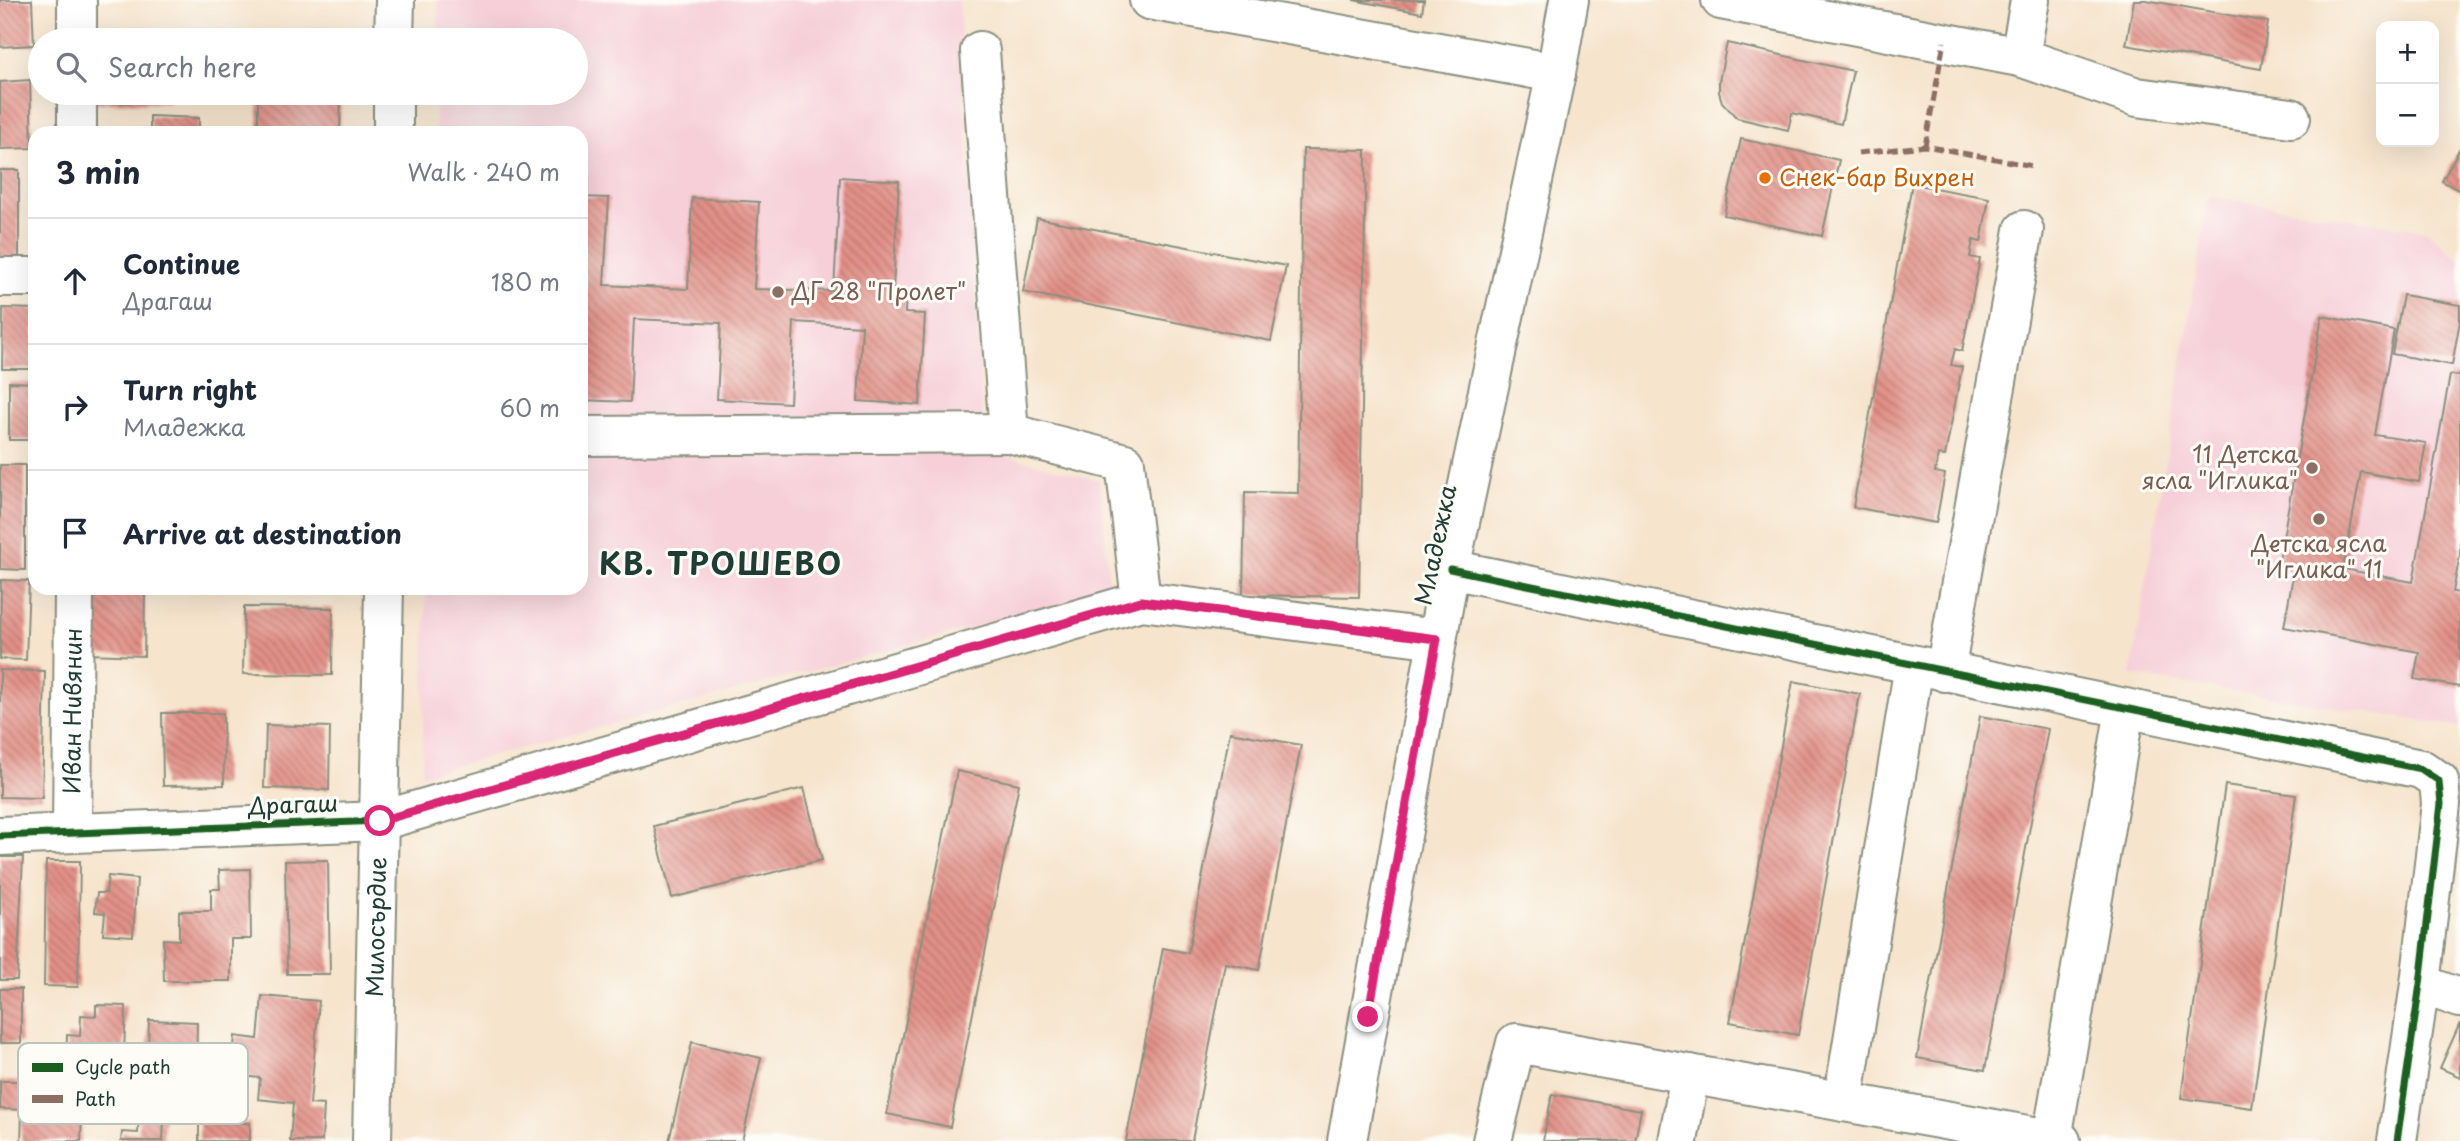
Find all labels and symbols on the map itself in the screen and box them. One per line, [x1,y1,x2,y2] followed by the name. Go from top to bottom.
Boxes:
[1779,159,1975,194] place label: Снек-бар Вихрен
[1757,170,1773,186] marker: Снек-бар Вихрен
[791,273,966,308] place label: ДГ 28 "Пролет"
[770,284,786,300] marker: ДГ 28 "Пролет"
[2142,436,2299,497] place label: 11 Детска ясла "Иглика"
[2304,460,2320,476] marker: 11 Детска ясла "Иглика"
[1405,481,1464,608] street label: Младежка
[2311,511,2327,527] marker: Детска ясла "Иглика" 11
[2251,525,2387,586] place label: Детска ясла "Иглика" 11
[599,540,843,585] district label: КВ. ТРОШЕВО
[53,628,90,794] street label: Иван Нивянин
[247,784,338,823] street label: Драгаш
[364,805,395,836] route start
[356,857,394,997] street label: Милосърдие
[1352,1001,1383,1032] route end
[18,1043,248,1124] legend
[75,1052,171,1080] text: Cycle path
[75,1084,116,1112] text: Path

